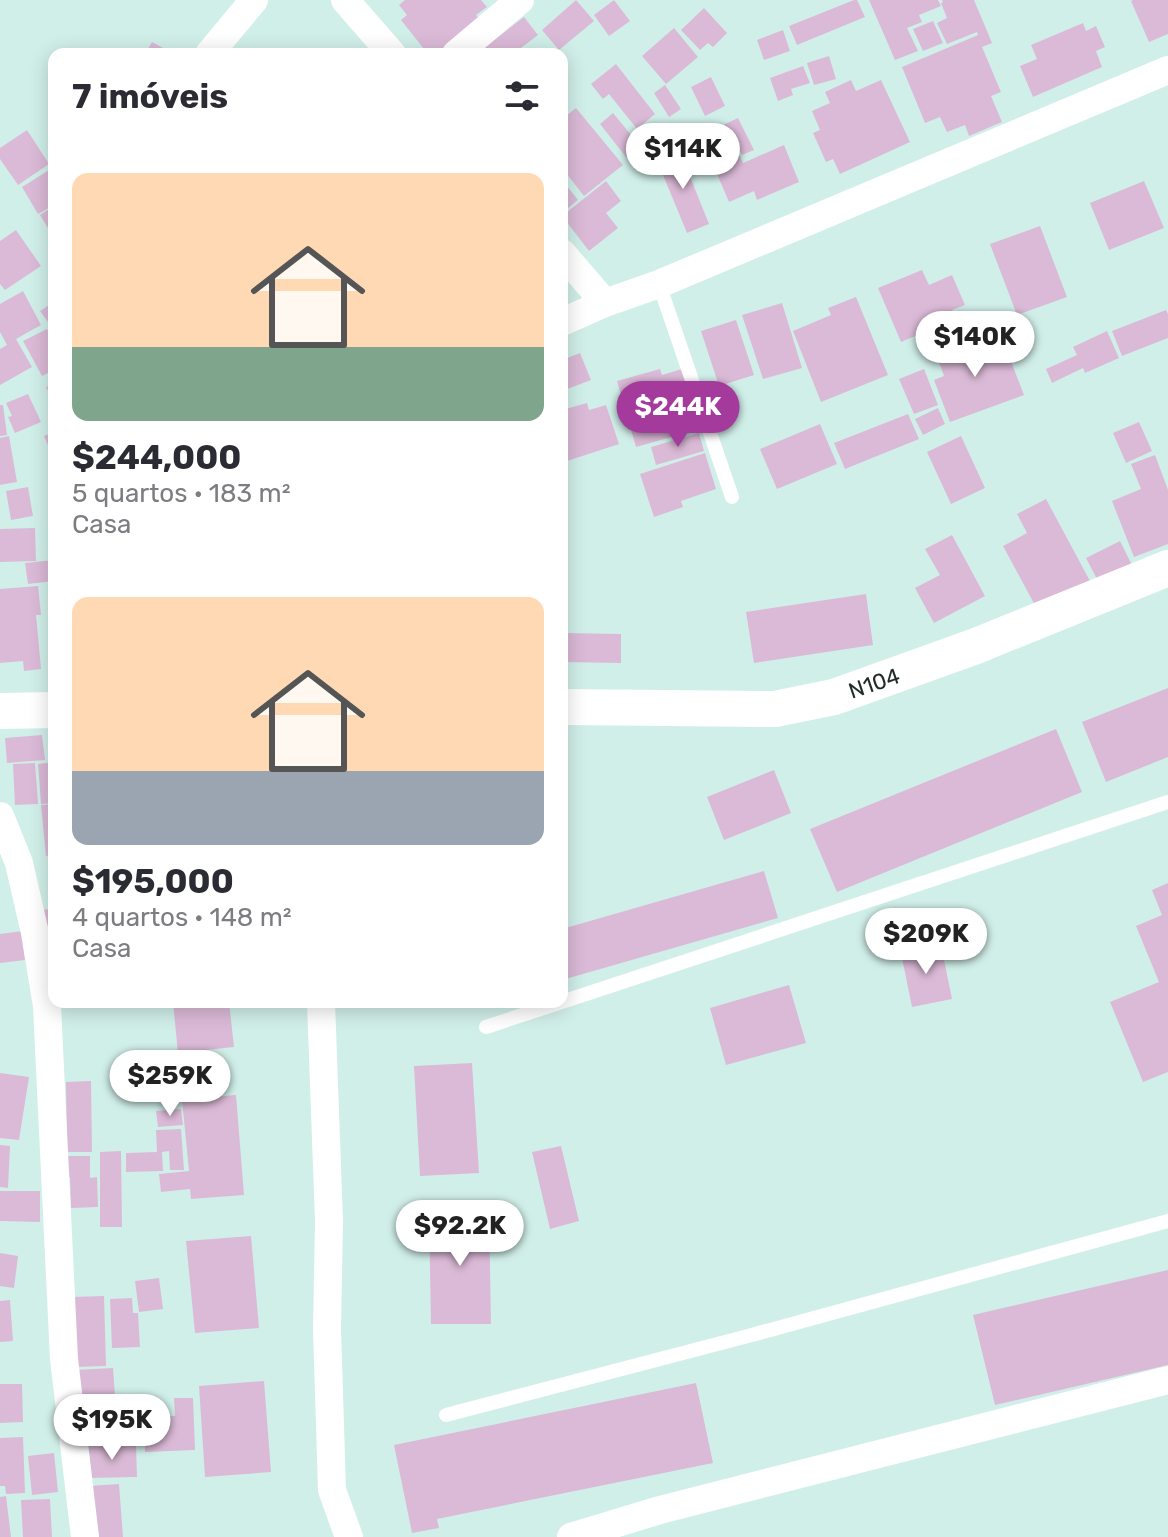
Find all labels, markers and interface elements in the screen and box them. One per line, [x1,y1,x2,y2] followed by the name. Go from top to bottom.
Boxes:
[500,74,544,118] icon: filters
[72,76,228,117] text: 7 imóveis
[627,123,739,191] pin: $114K
[644,133,722,164] text: $114K
[236,225,380,369] icon: home
[919,311,1031,379] pin: $140K
[934,321,1016,352] text: $140K
[622,381,734,449] pin: $244K
[635,391,721,422] text: $244K
[72,437,241,478] text: $244,000
[72,478,291,509] text: 5 quartos · 183 m²
[72,509,131,540] text: Casa
[236,649,380,793] icon: home
[845,662,903,705] street label: N104
[72,861,234,902] text: $195,000
[72,902,292,933] text: 4 quartos · 148 m²
[870,908,982,976] pin: $209K
[883,918,969,949] text: $209K
[72,933,131,964] text: Casa
[114,1050,226,1118] pin: $259K
[128,1060,212,1091] text: $259K
[395,1200,525,1268] pin: $92.2K
[414,1210,506,1241] text: $92.2K
[56,1394,168,1462] pin: $195K
[72,1404,153,1435] text: $195K

